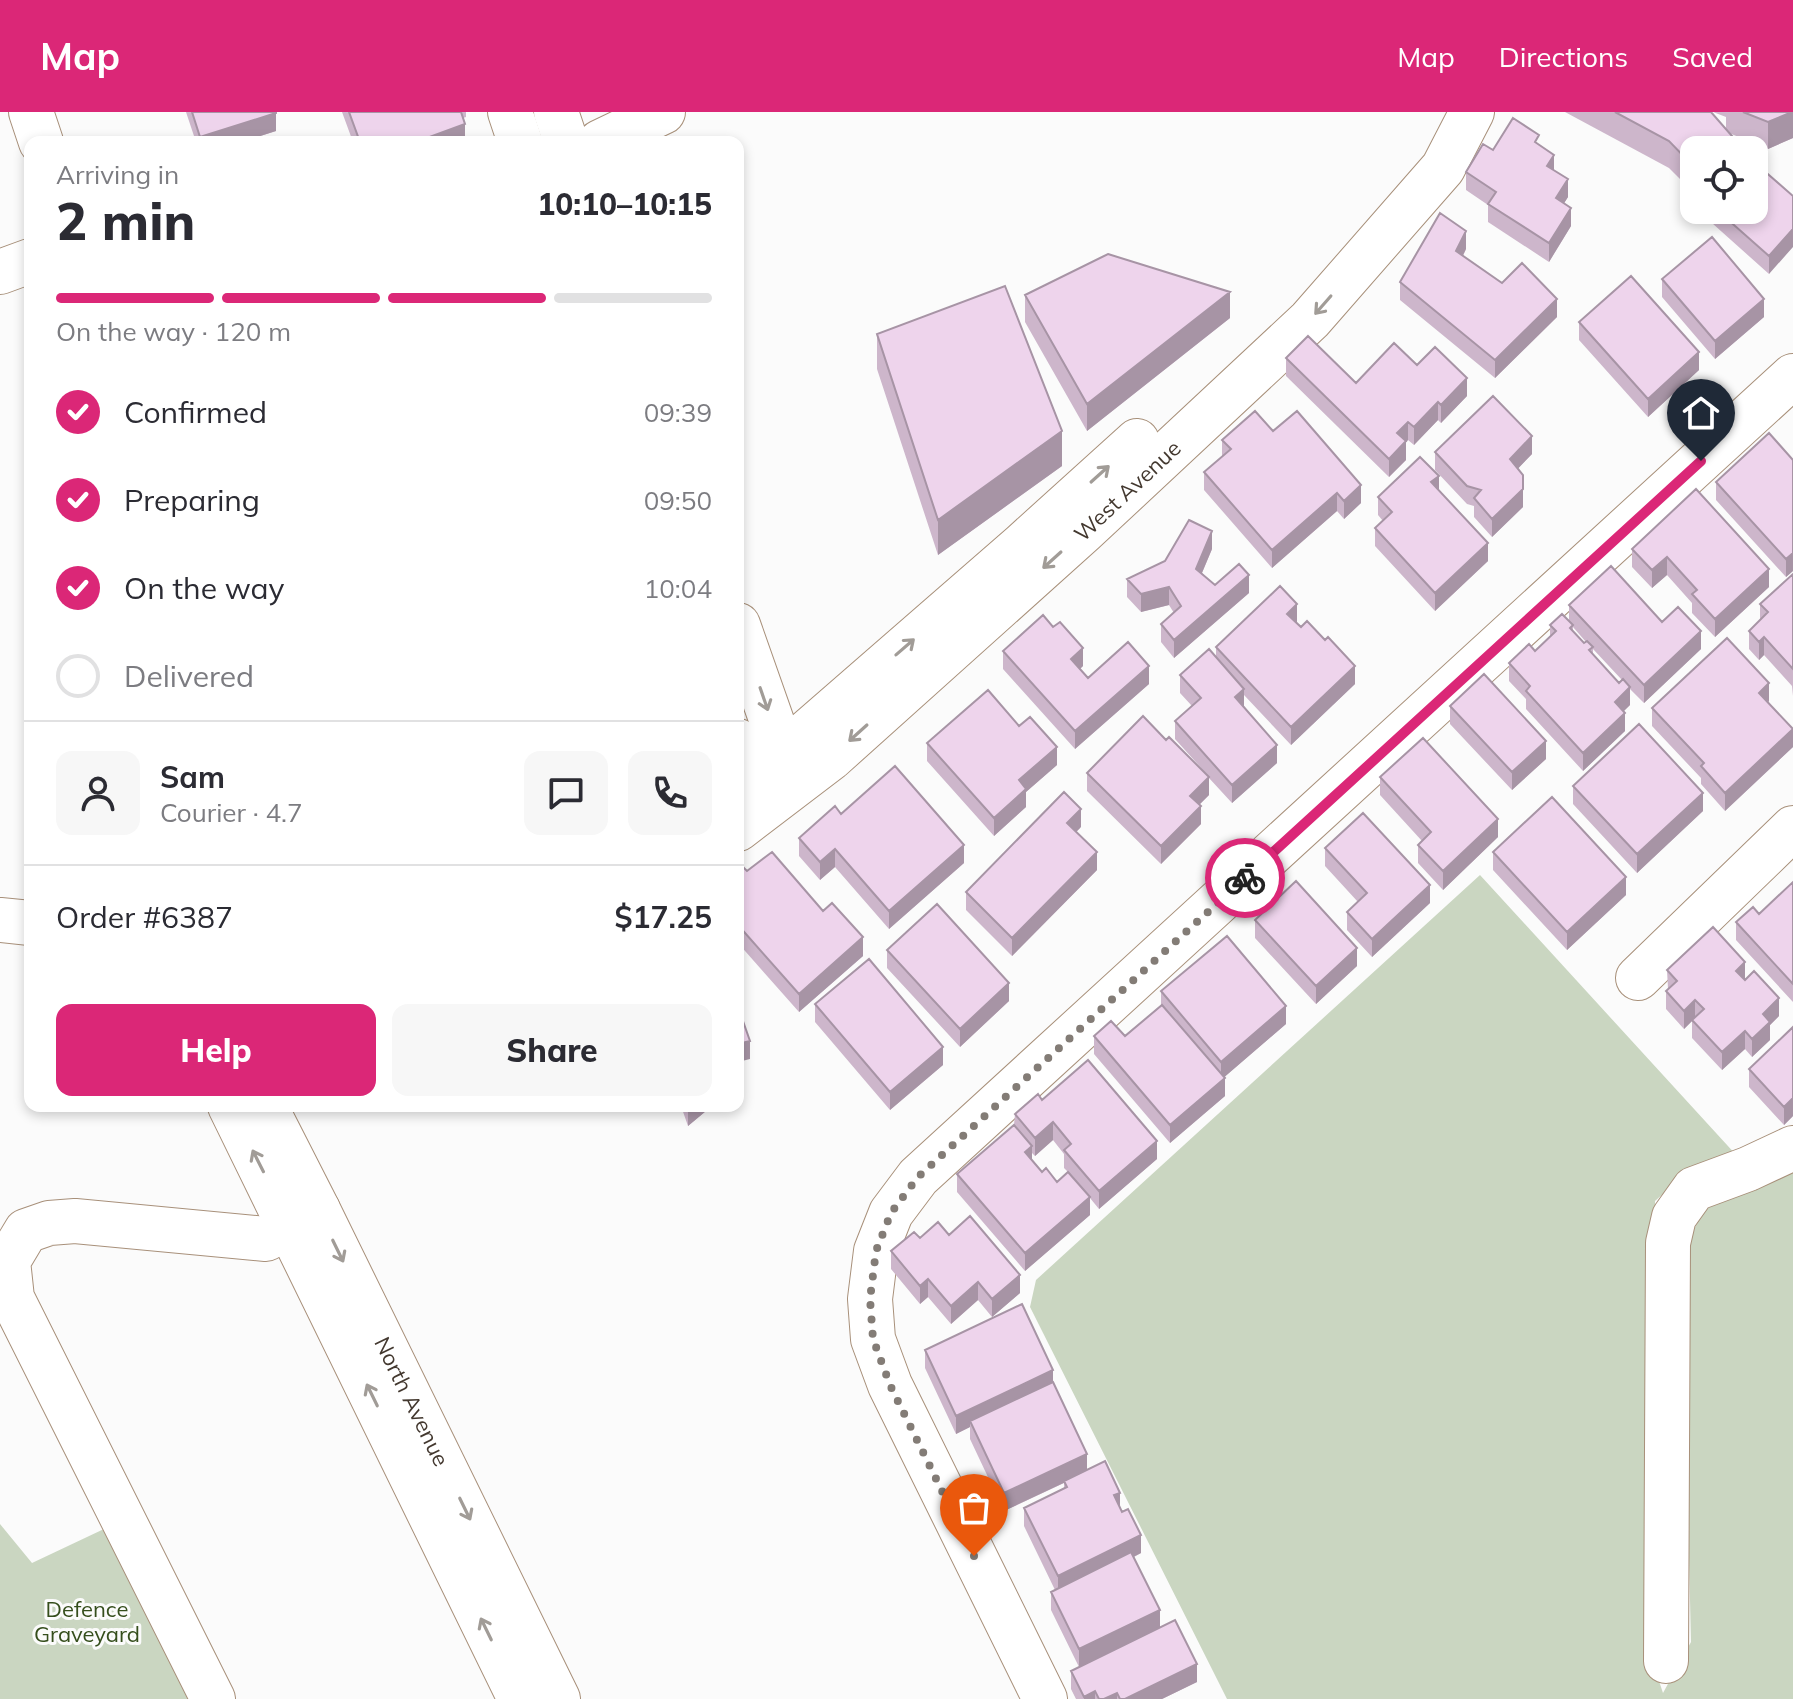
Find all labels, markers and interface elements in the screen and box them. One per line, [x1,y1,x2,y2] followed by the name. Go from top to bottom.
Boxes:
[40,32,120,80] text: Map
[1397,39,1455,74] text: Map
[1499,39,1628,74] text: Directions
[1672,39,1753,74] text: Saved
[1680,136,1768,224] map controls
[1680,136,1768,224] button: locate
[56,158,179,191] text: Arriving in
[537,185,712,223] text: 10:10–10:15
[56,188,195,253] text: 2 min
[1314,295,1332,315] one-way arrow
[56,315,291,348] text: On the way · 120 m
[1667,379,1735,461] pin
[56,390,100,434] icon: check
[1679,391,1723,435] icon: home
[124,393,267,431] text: Confirmed
[644,396,712,429] text: 09:39
[1068,434,1186,547] street label: West Avenue
[1090,465,1110,484] one-way arrow
[56,478,100,522] icon: check
[124,481,260,519] text: Preparing
[644,484,712,517] text: 09:50
[1042,551,1062,569] one-way arrow
[56,566,100,610] icon: check
[124,569,284,607] text: On the way
[644,572,712,605] text: 10:04
[895,638,915,656] one-way arrow
[124,657,254,695] text: Delivered
[758,686,772,711] one-way arrow
[848,724,868,742] one-way arrow
[56,751,140,835] button: person
[524,751,608,835] button: chat
[628,751,712,835] button: phone
[160,758,225,796] text: Sam
[160,796,303,829] text: Courier · 4.7
[1205,838,1285,918] courier
[1223,856,1267,900] icon: bike
[56,898,233,936] text: Order #6387
[615,898,712,936] text: $17.25
[56,1004,376,1096] button: Help
[392,1004,712,1096] button: Share
[250,1150,265,1174] one-way arrow
[331,1238,346,1262] one-way arrow
[368,1332,456,1471] street label: North Avenue
[364,1383,379,1407] one-way arrow
[940,1474,1008,1556] pin
[952,1486,996,1530] icon: bag
[458,1497,473,1521] one-way arrow
[34,1595,140,1648] park label: Defence Graveyard
[478,1617,493,1641] one-way arrow

